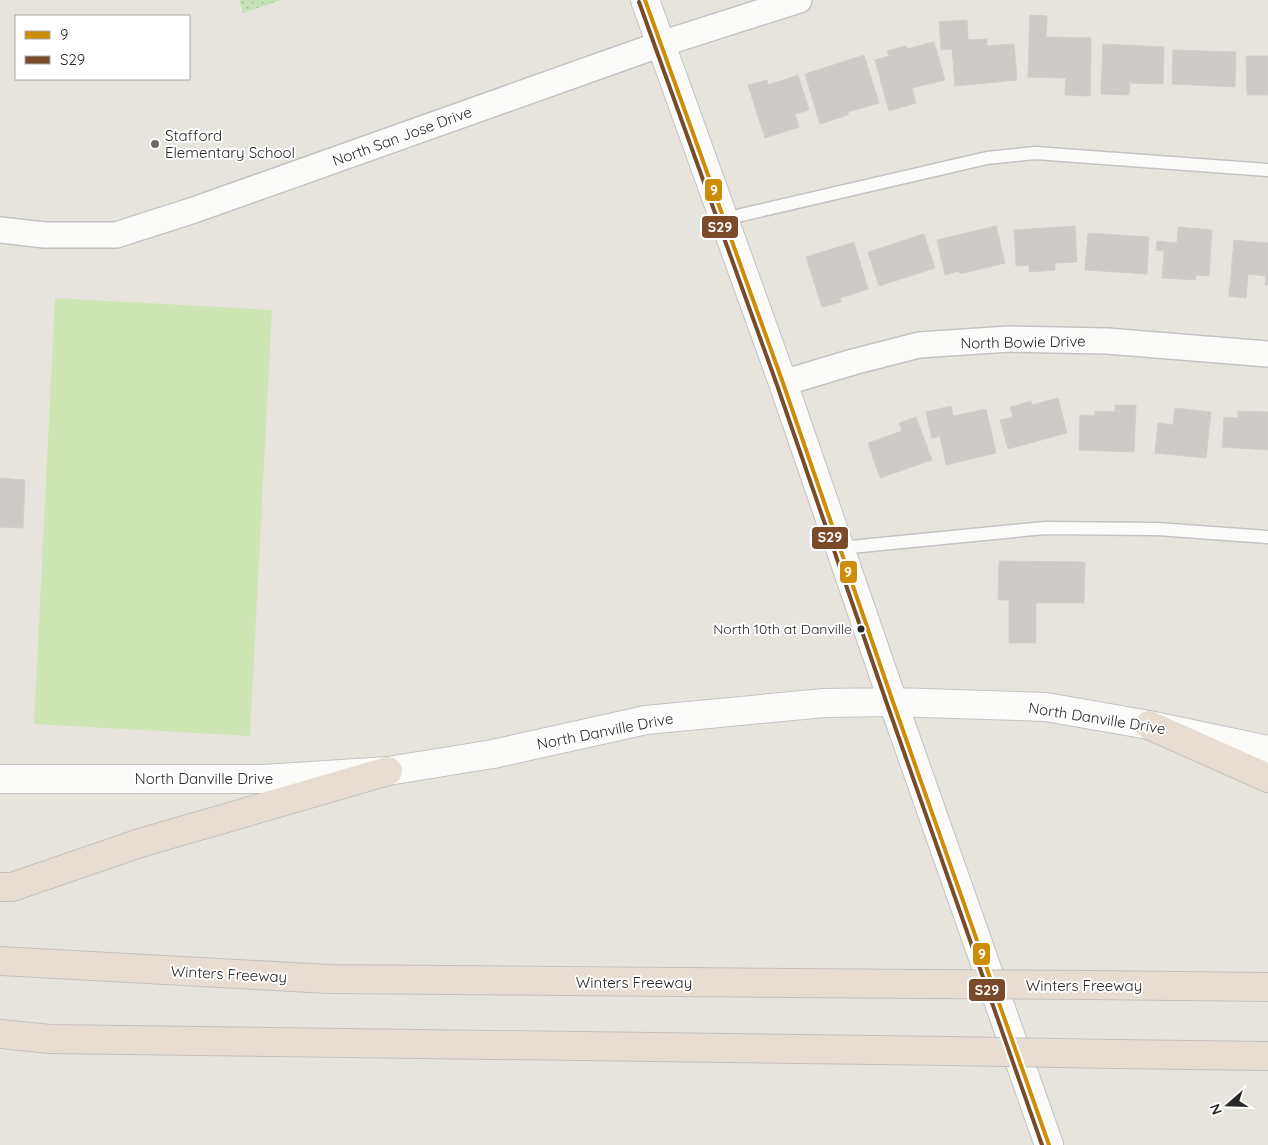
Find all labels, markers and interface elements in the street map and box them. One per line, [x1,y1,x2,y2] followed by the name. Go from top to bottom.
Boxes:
[15,15,190,80] legend
[60,25,68,44] text: 9
[60,50,85,69] text: S29
[330,102,474,170] street label: North San Jose Drive
[165,126,295,162] place label: Stafford Elementary School
[149,138,161,150] marker: Stafford Elementary School
[704,178,723,202] line badge: 9
[710,181,718,199] text: 9
[701,215,739,239] line badge: S29
[708,218,732,236] text: S29
[960,331,1086,353] street label: North Bowie Drive
[811,526,849,550] line badge: S29
[818,528,842,546] text: S29
[839,560,858,584] line badge: 9
[844,563,852,581] text: 9
[713,620,852,638] place label: North 10th at Danville
[856,624,866,634] marker: North 10th at Danville
[1027,698,1167,738] street label: North Danville Drive
[535,708,675,754] street label: North Danville Drive
[135,769,273,788] street label: North Danville Drive
[972,942,991,966] line badge: 9
[978,945,986,963] text: 9
[170,961,288,987] street label: Winters Freeway
[576,973,692,992] street label: Winters Freeway
[1026,976,1142,995] street label: Winters Freeway
[968,978,1006,1002] line badge: S29
[975,981,999,999] text: S29
[1203,1080,1253,1130] north arrow
[1206,1102,1226,1117] text: N

